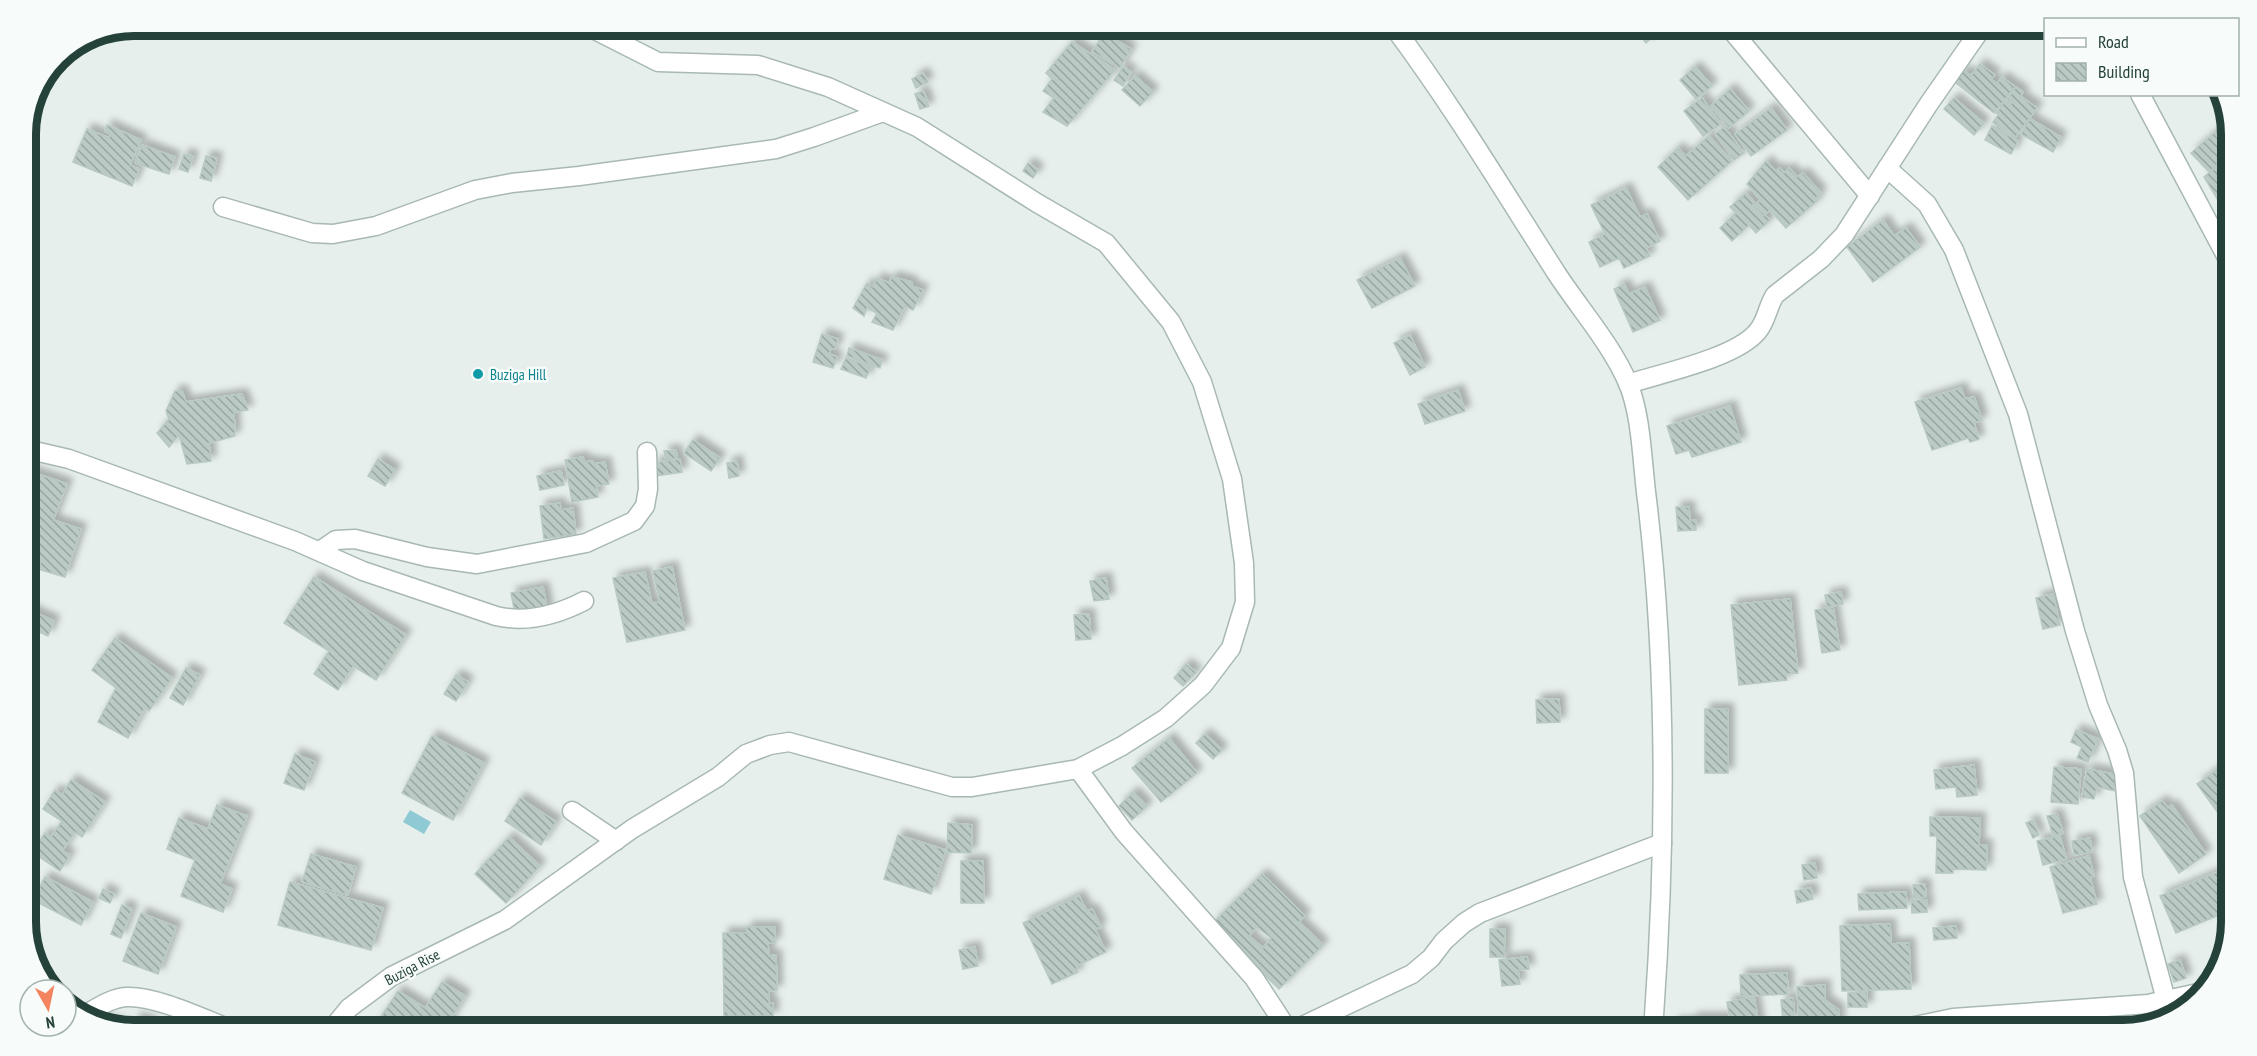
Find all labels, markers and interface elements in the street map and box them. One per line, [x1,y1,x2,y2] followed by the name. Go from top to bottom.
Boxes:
[2044,18,2239,96] legend
[2098,30,2129,53] text: Road
[2098,60,2150,83] text: Building
[490,365,547,384] place label: Buziga Hill
[471,367,485,381] marker: Buziga Hill
[381,945,443,989] street label: Buziga Rise
[18,978,78,1038] north arrow
[45,1012,56,1033] text: N

